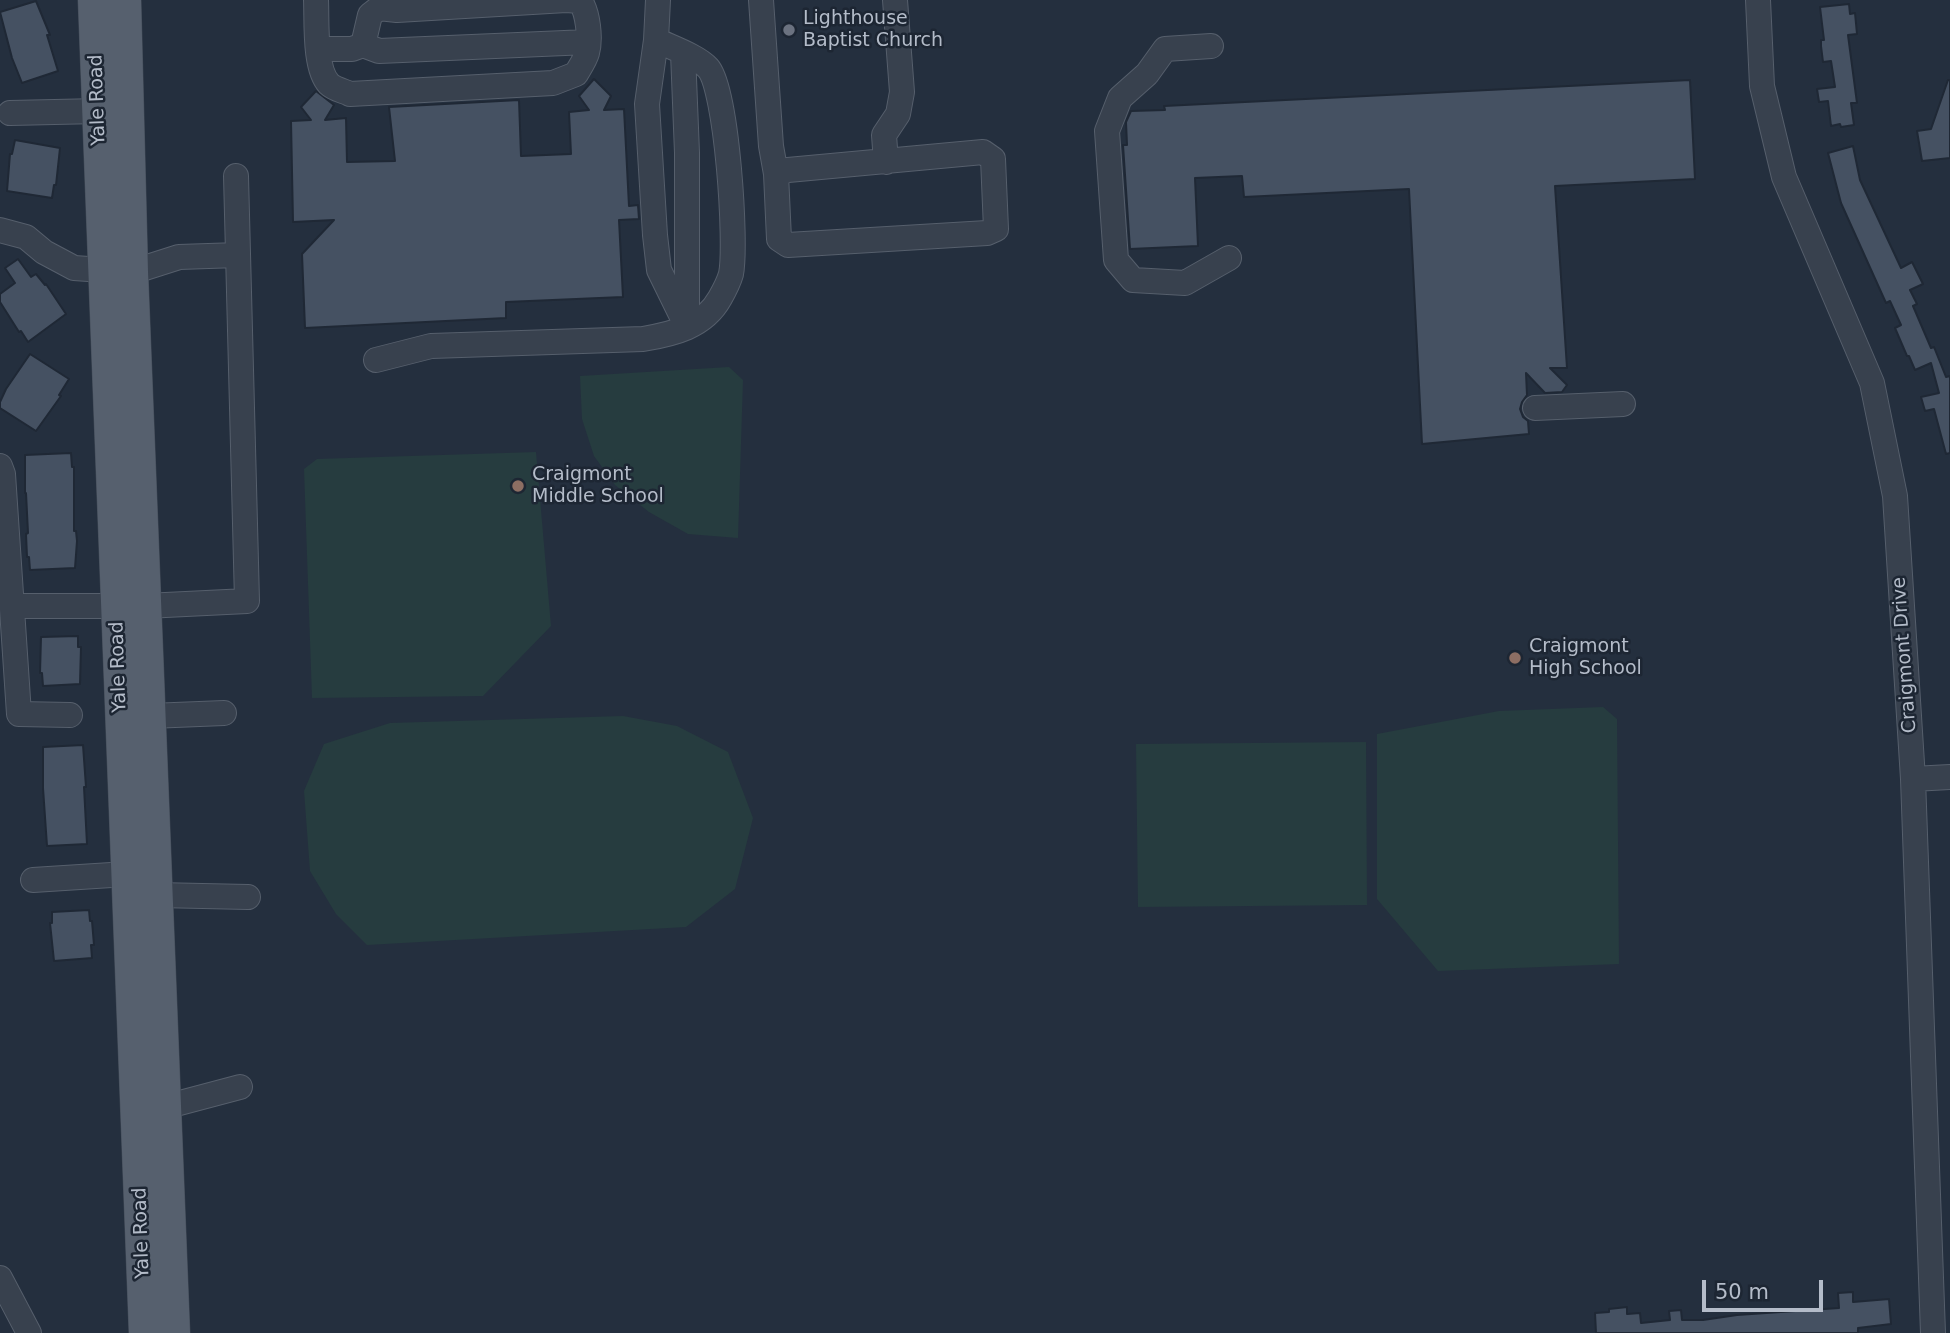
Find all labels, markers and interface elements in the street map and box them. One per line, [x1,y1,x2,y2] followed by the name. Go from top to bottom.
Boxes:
[803,8,943,52] place label: Lighthouse Baptist Church
[781,22,797,38] marker: Lighthouse Baptist Church
[85,54,111,146] street label: Yale Road
[532,464,664,508] place label: Craigmont Middle School
[510,478,526,494] marker: Craigmont Middle School
[1888,576,1922,734] street label: Craigmont Drive
[106,621,132,713] street label: Yale Road
[1529,636,1642,680] place label: Craigmont High School
[1507,650,1523,666] marker: Craigmont High School
[129,1187,155,1279] street label: Yale Road
[1705,1266,1826,1310] scale bar
[1715,1280,1769,1304] text: 50 m

